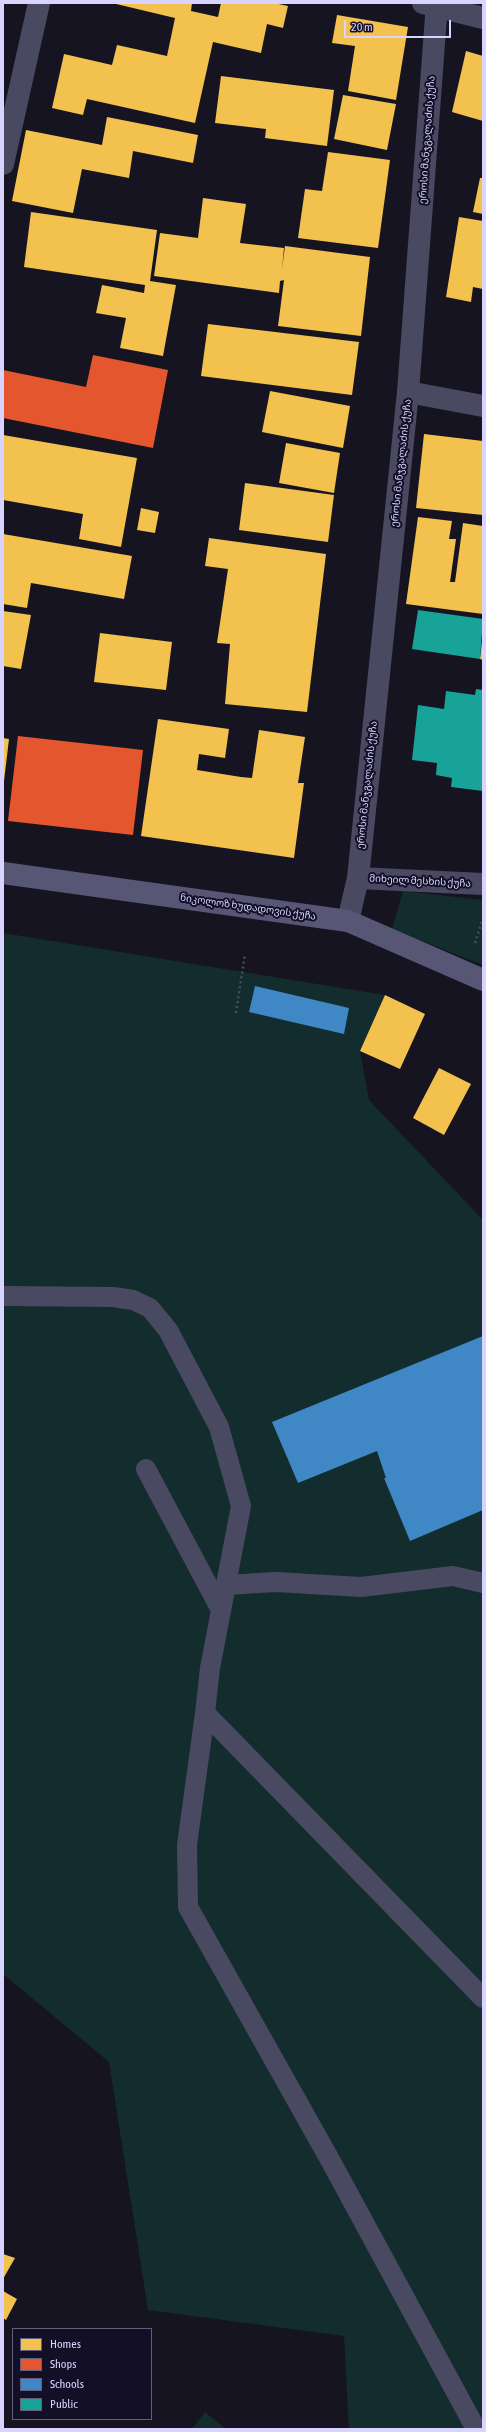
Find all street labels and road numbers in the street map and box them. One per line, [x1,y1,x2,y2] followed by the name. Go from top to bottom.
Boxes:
[417,75,437,205] street label: ეროსი მანჯგალაძის ქუჩა
[388,398,414,528] street label: ეროსი მანჯგალაძის ქუჩა
[354,720,380,850] street label: ეროსი მანჯგალაძის ქუჩა
[369,872,471,890] street label: მიხეილ მესხის ქუჩა
[179,892,317,922] street label: ნიკოლოზ ხუდადოვის ქუჩა

